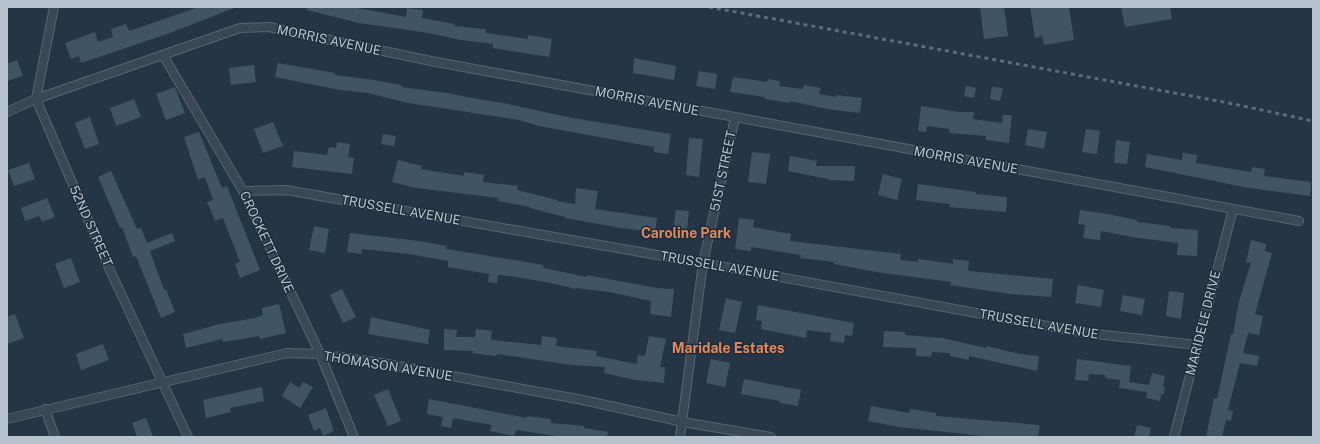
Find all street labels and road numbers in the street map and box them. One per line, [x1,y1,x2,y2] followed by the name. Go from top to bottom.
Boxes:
[276,22,382,58] street label: MORRIS AVENUE
[594,84,700,118] street label: MORRIS AVENUE
[707,129,739,213] street label: 51ST STREET
[913,143,1019,177] street label: MORRIS AVENUE
[66,183,116,269] street label: 52ND STREET
[237,189,297,295] street label: CROCKETT DRIVE
[340,192,462,228] street label: TRUSSELL AVENUE
[659,248,781,284] street label: TRUSSELL AVENUE
[1183,269,1223,377] street label: MARIDELE DRIVE
[978,306,1100,342] street label: TRUSSELL AVENUE
[322,348,454,384] street label: THOMASON AVENUE

